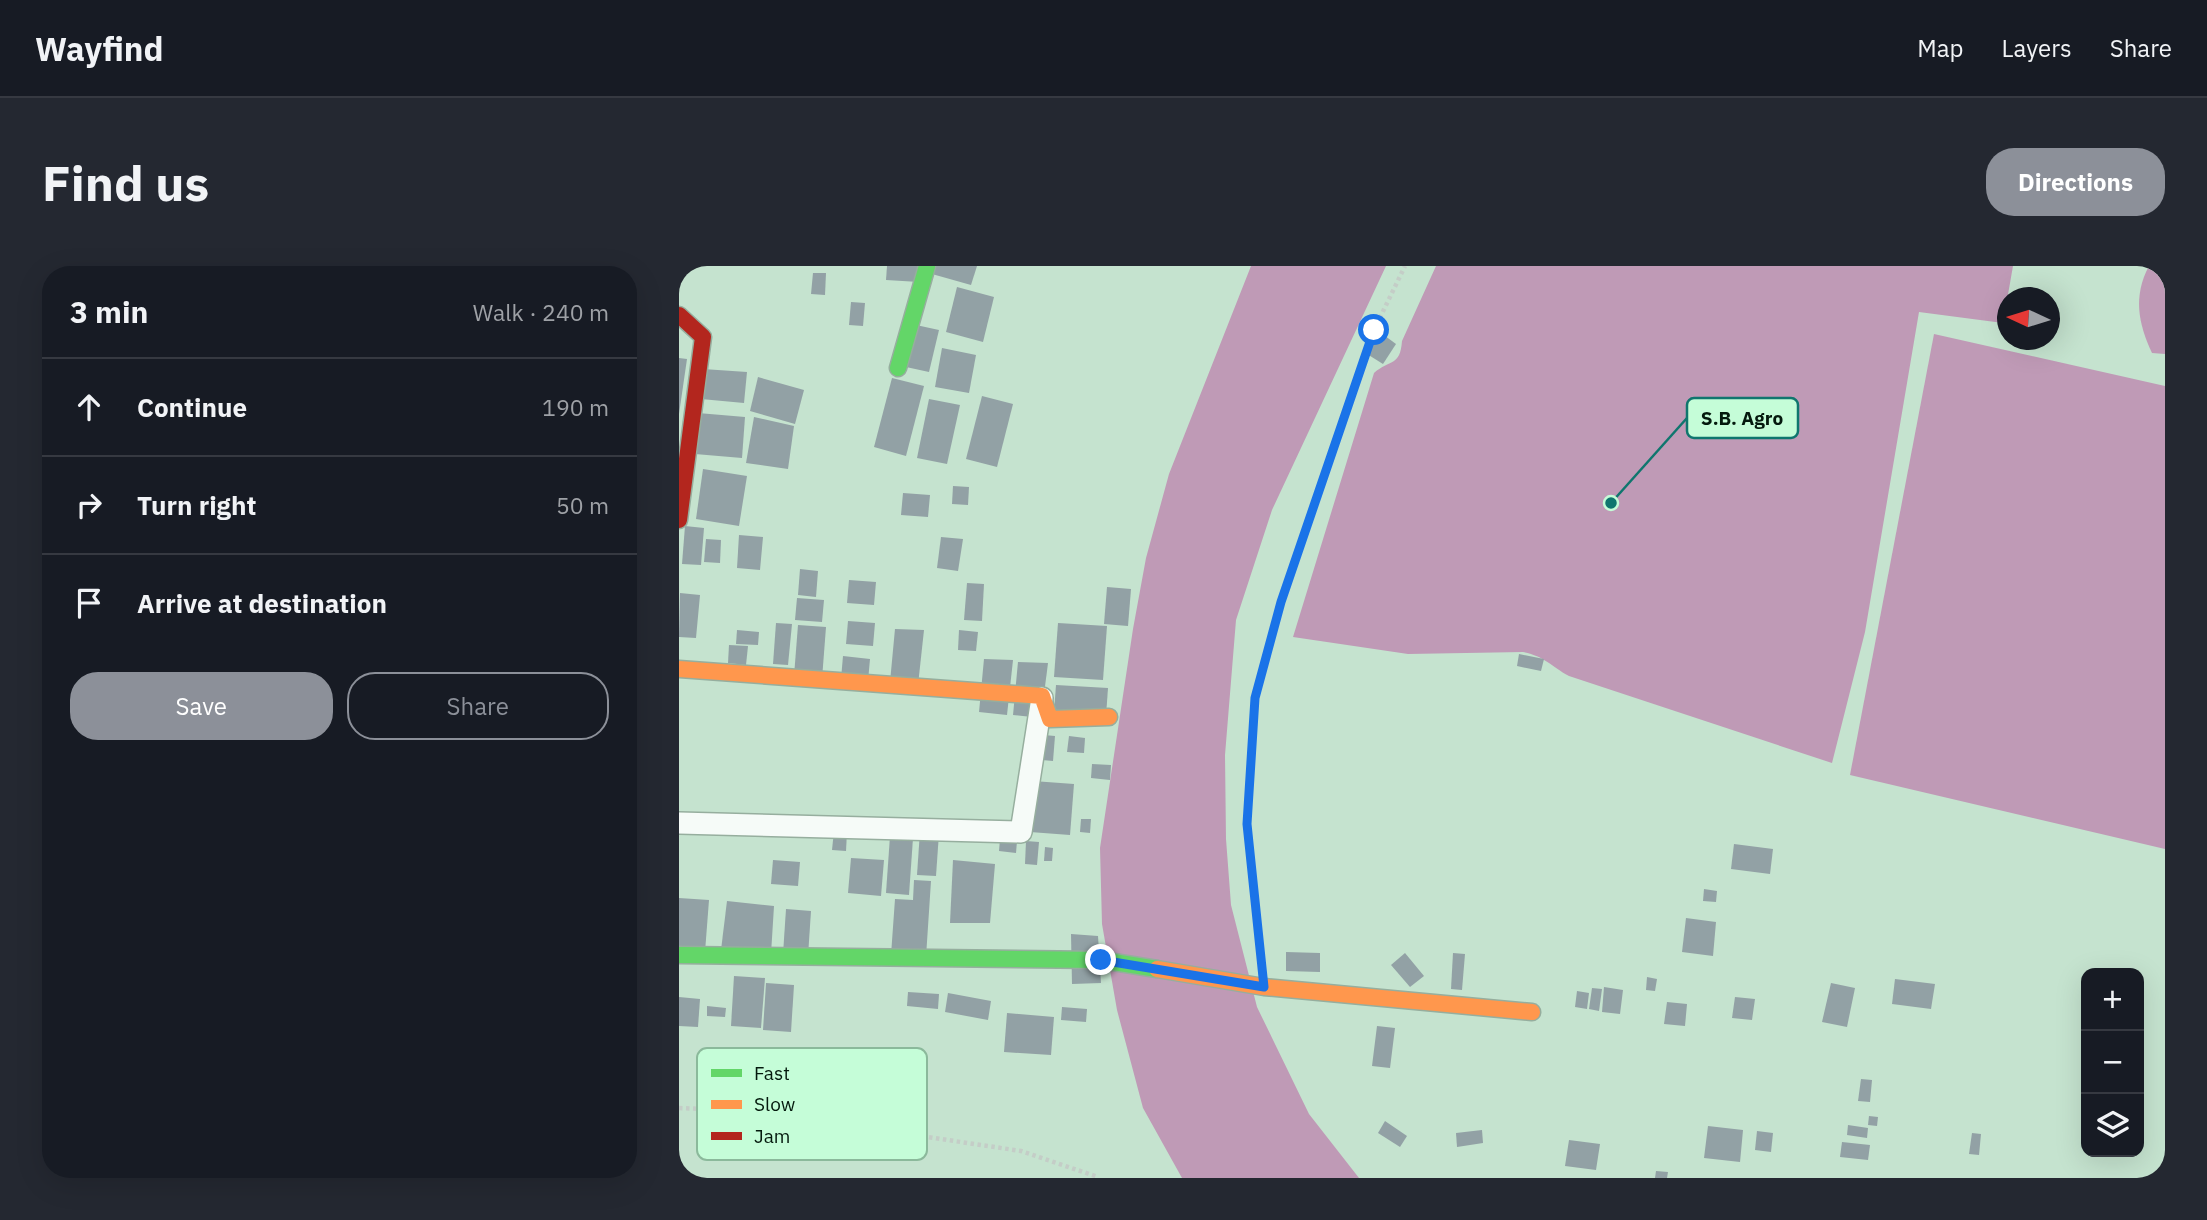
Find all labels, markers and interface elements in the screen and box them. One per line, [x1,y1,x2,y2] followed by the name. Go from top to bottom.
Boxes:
[35,27,164,70] text: Wayfind
[1917,32,1964,64] text: Map
[2002,32,2072,64] text: Layers
[2110,32,2172,64] text: Share
[1986,148,2165,216] button: Directions
[42,151,209,214] text: Find us
[1997,287,2060,350] north arrow
[70,292,148,331] text: 3 min
[473,297,609,327] text: Walk · 240 m
[1358,314,1389,345] route start
[70,388,108,426] icon: ahead
[137,390,247,424] text: Continue
[542,392,609,422] text: 190 m
[1687,398,1798,438] callout: S.B. Agro
[1701,406,1783,430] text: S.B. Agro
[70,486,108,524] icon: right
[137,488,256,522] text: Turn right
[556,490,609,520] text: 50 m
[70,584,108,622] icon: arrive
[137,586,387,620] text: Arrive at destination
[70,672,333,740] button: Save
[347,672,609,740] button: Share
[1085,944,1116,975] route end
[2081,968,2144,1157] map controls
[2081,968,2144,1031] button: +
[2081,1031,2144,1094] button: −
[697,1048,927,1160] legend
[754,1061,790,1085] text: Fast
[754,1092,795,1116] text: Slow
[2081,1094,2144,1157] button: layers
[754,1124,790,1148] text: Jam

